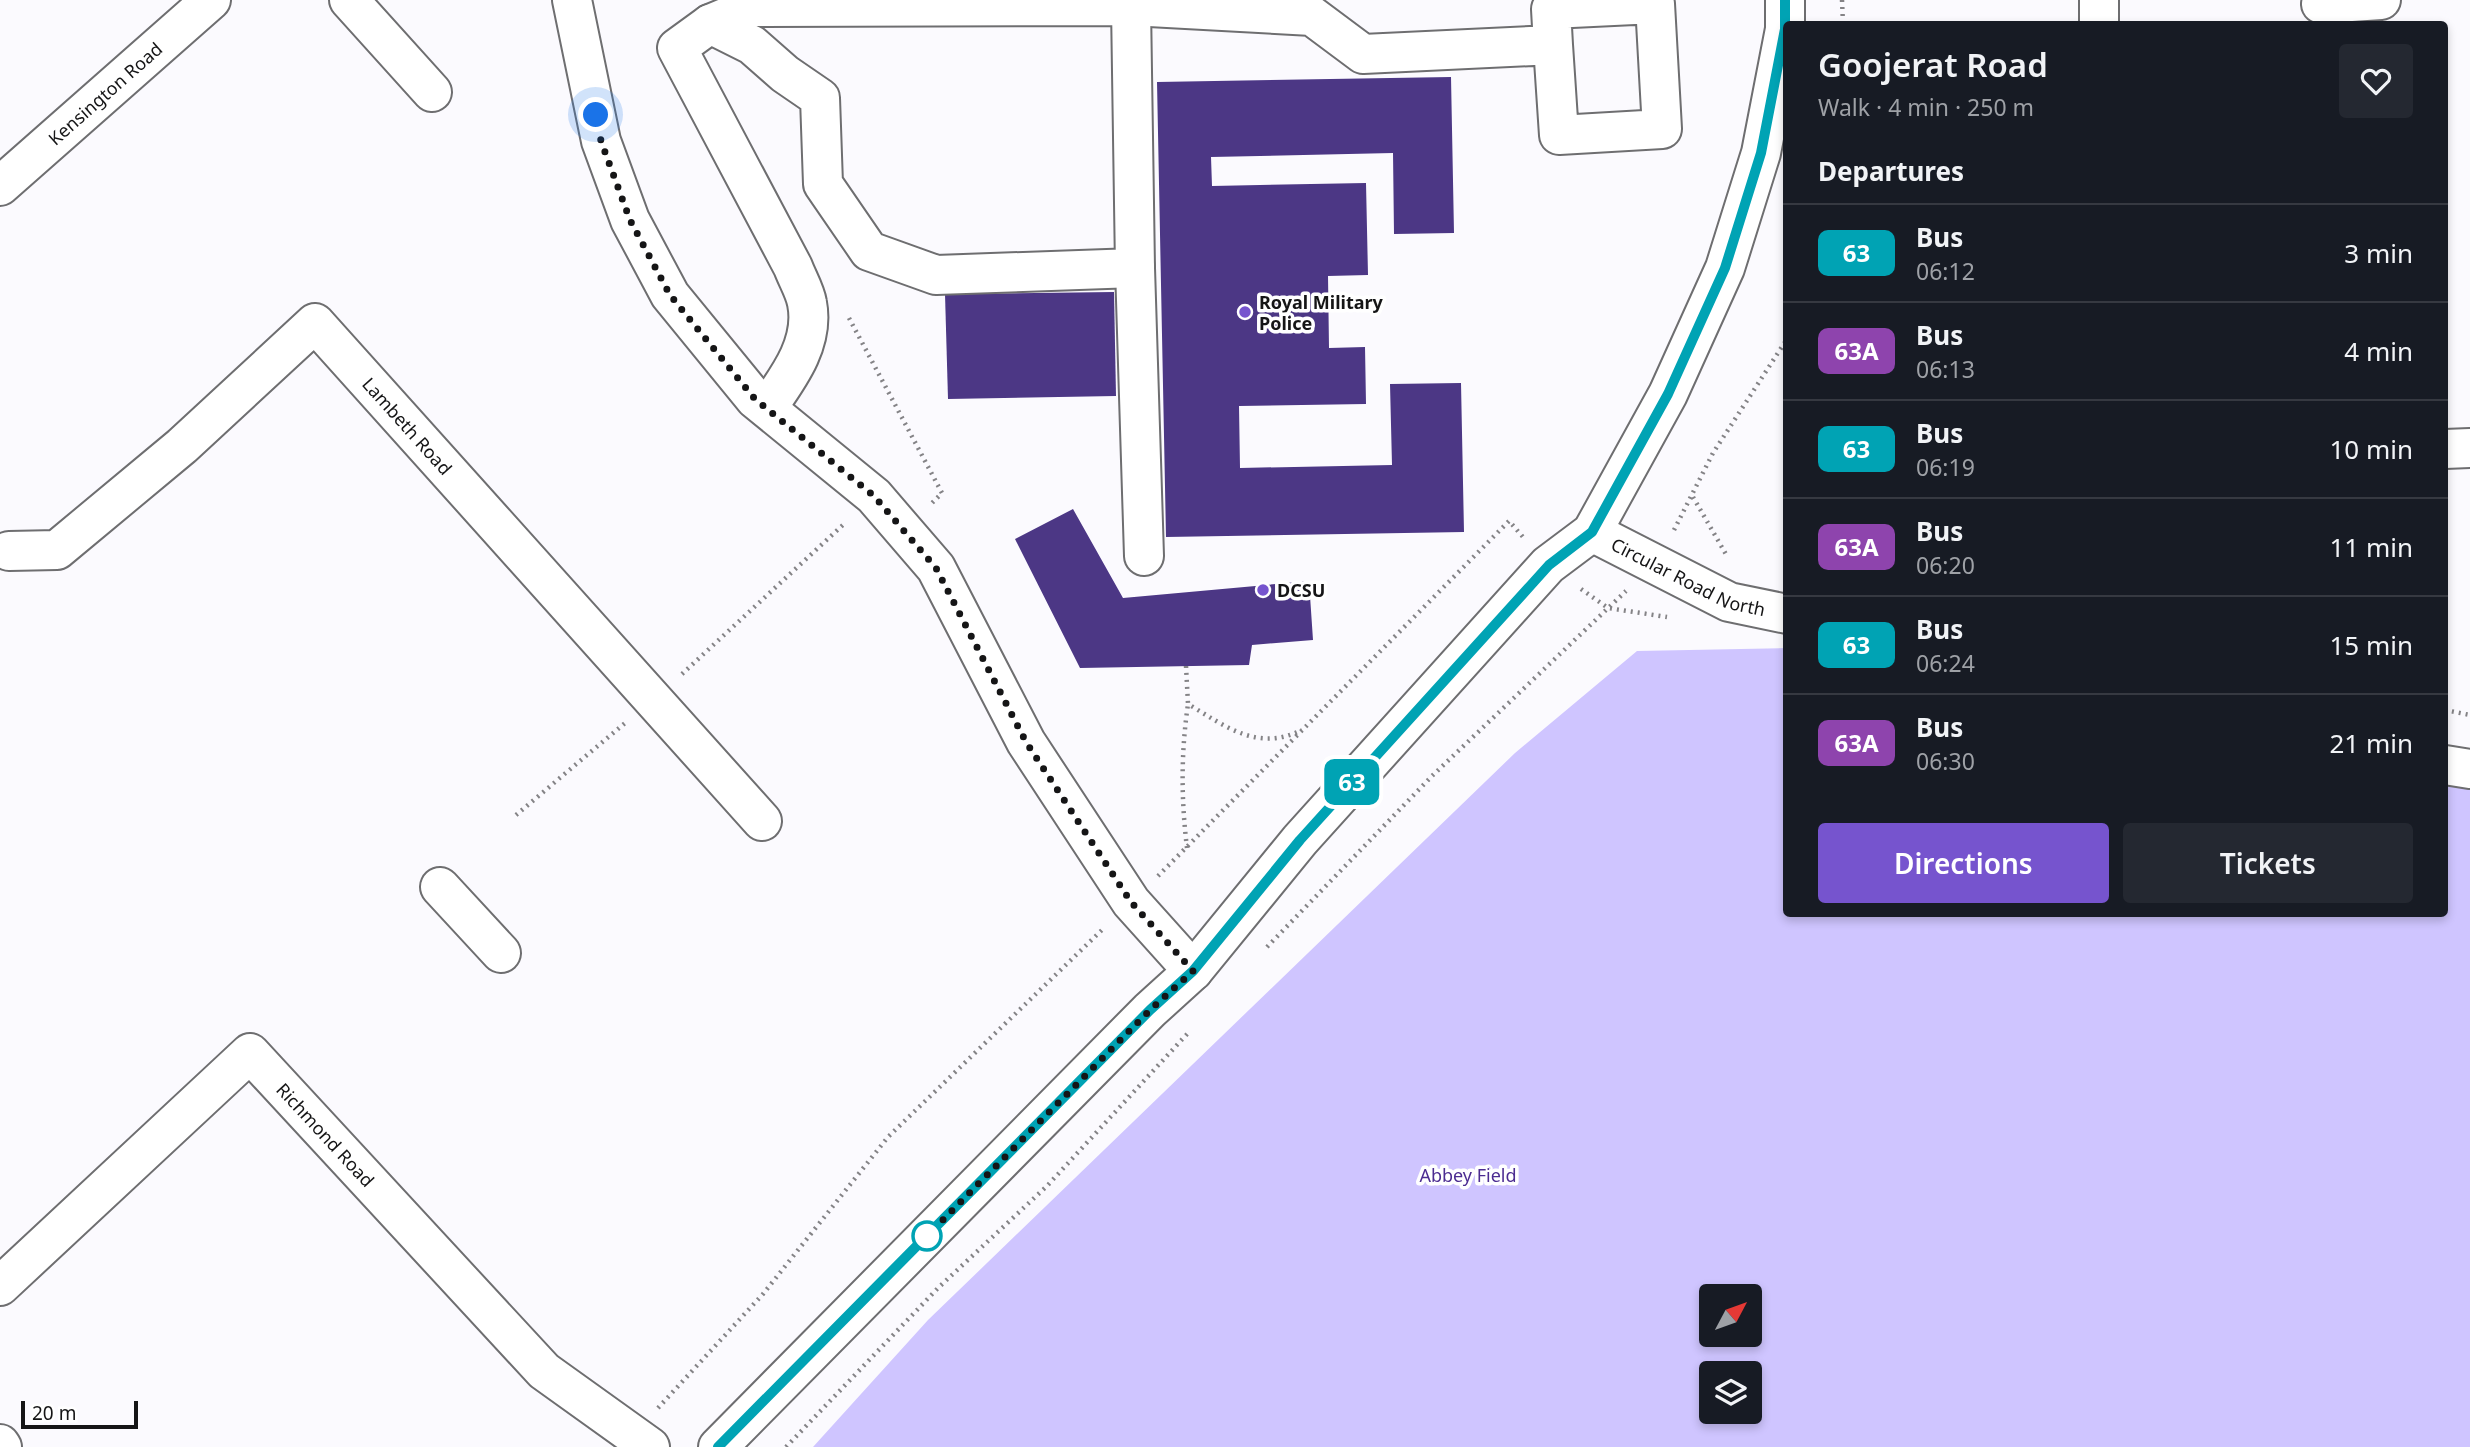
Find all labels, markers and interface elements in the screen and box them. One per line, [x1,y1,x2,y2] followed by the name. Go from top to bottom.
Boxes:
[43,37,167,150] street label: Kensington Road
[1818,42,2048,87] text: Goojerat Road
[2339,44,2413,118] button: heart
[1818,91,2034,123] text: Walk · 4 min · 250 m
[578,97,613,132] your location
[1818,153,1964,189] text: Departures
[1916,219,1963,255] text: Bus
[2344,235,2413,271] text: 3 min
[1843,236,1870,269] text: 63
[1916,255,1975,287] text: 06:12
[1259,290,1384,335] place label: Royal Military Police
[1237,304,1253,320] marker: Royal Military Police
[1916,317,1963,353] text: Bus
[2344,333,2413,369] text: 4 min
[1834,334,1879,367] text: 63A
[1916,353,1975,385] text: 06:13
[357,372,457,480] street label: Lambeth Road
[1916,415,1963,451] text: Bus
[2329,431,2413,467] text: 10 min
[1843,432,1870,465] text: 63
[1916,451,1975,483] text: 06:19
[1916,513,1963,549] text: Bus
[2329,529,2413,565] text: 11 min
[1834,530,1879,563] text: 63A
[1607,532,1768,621] street label: Circular Road North
[1916,549,1975,581] text: 06:20
[1277,578,1325,602] place label: DCSU
[1255,582,1271,598] marker: DCSU
[1916,611,1963,647] text: Bus
[2329,627,2413,663] text: 15 min
[1843,628,1870,661] text: 63
[1916,647,1975,679] text: 06:24
[1916,709,1963,745] text: Bus
[2329,725,2413,761] text: 21 min
[1834,726,1879,759] text: 63A
[1916,745,1975,777] text: 06:30
[1320,759,1384,805] line badge: 63
[1338,765,1366,798] text: 63
[1818,823,2109,903] button: Directions
[2123,823,2413,903] button: Tickets
[271,1078,380,1192] street label: Richmond Road
[1419,1163,1517,1187] park label: Abbey Field
[912,1221,942,1251] unlabelled marker
[1699,1284,1762,1348] north arrow
[1699,1284,1762,1424] map controls
[1699,1361,1762,1424] button: layers
[21,1398,138,1430] scale bar
[32,1400,76,1426] text: 20 m

